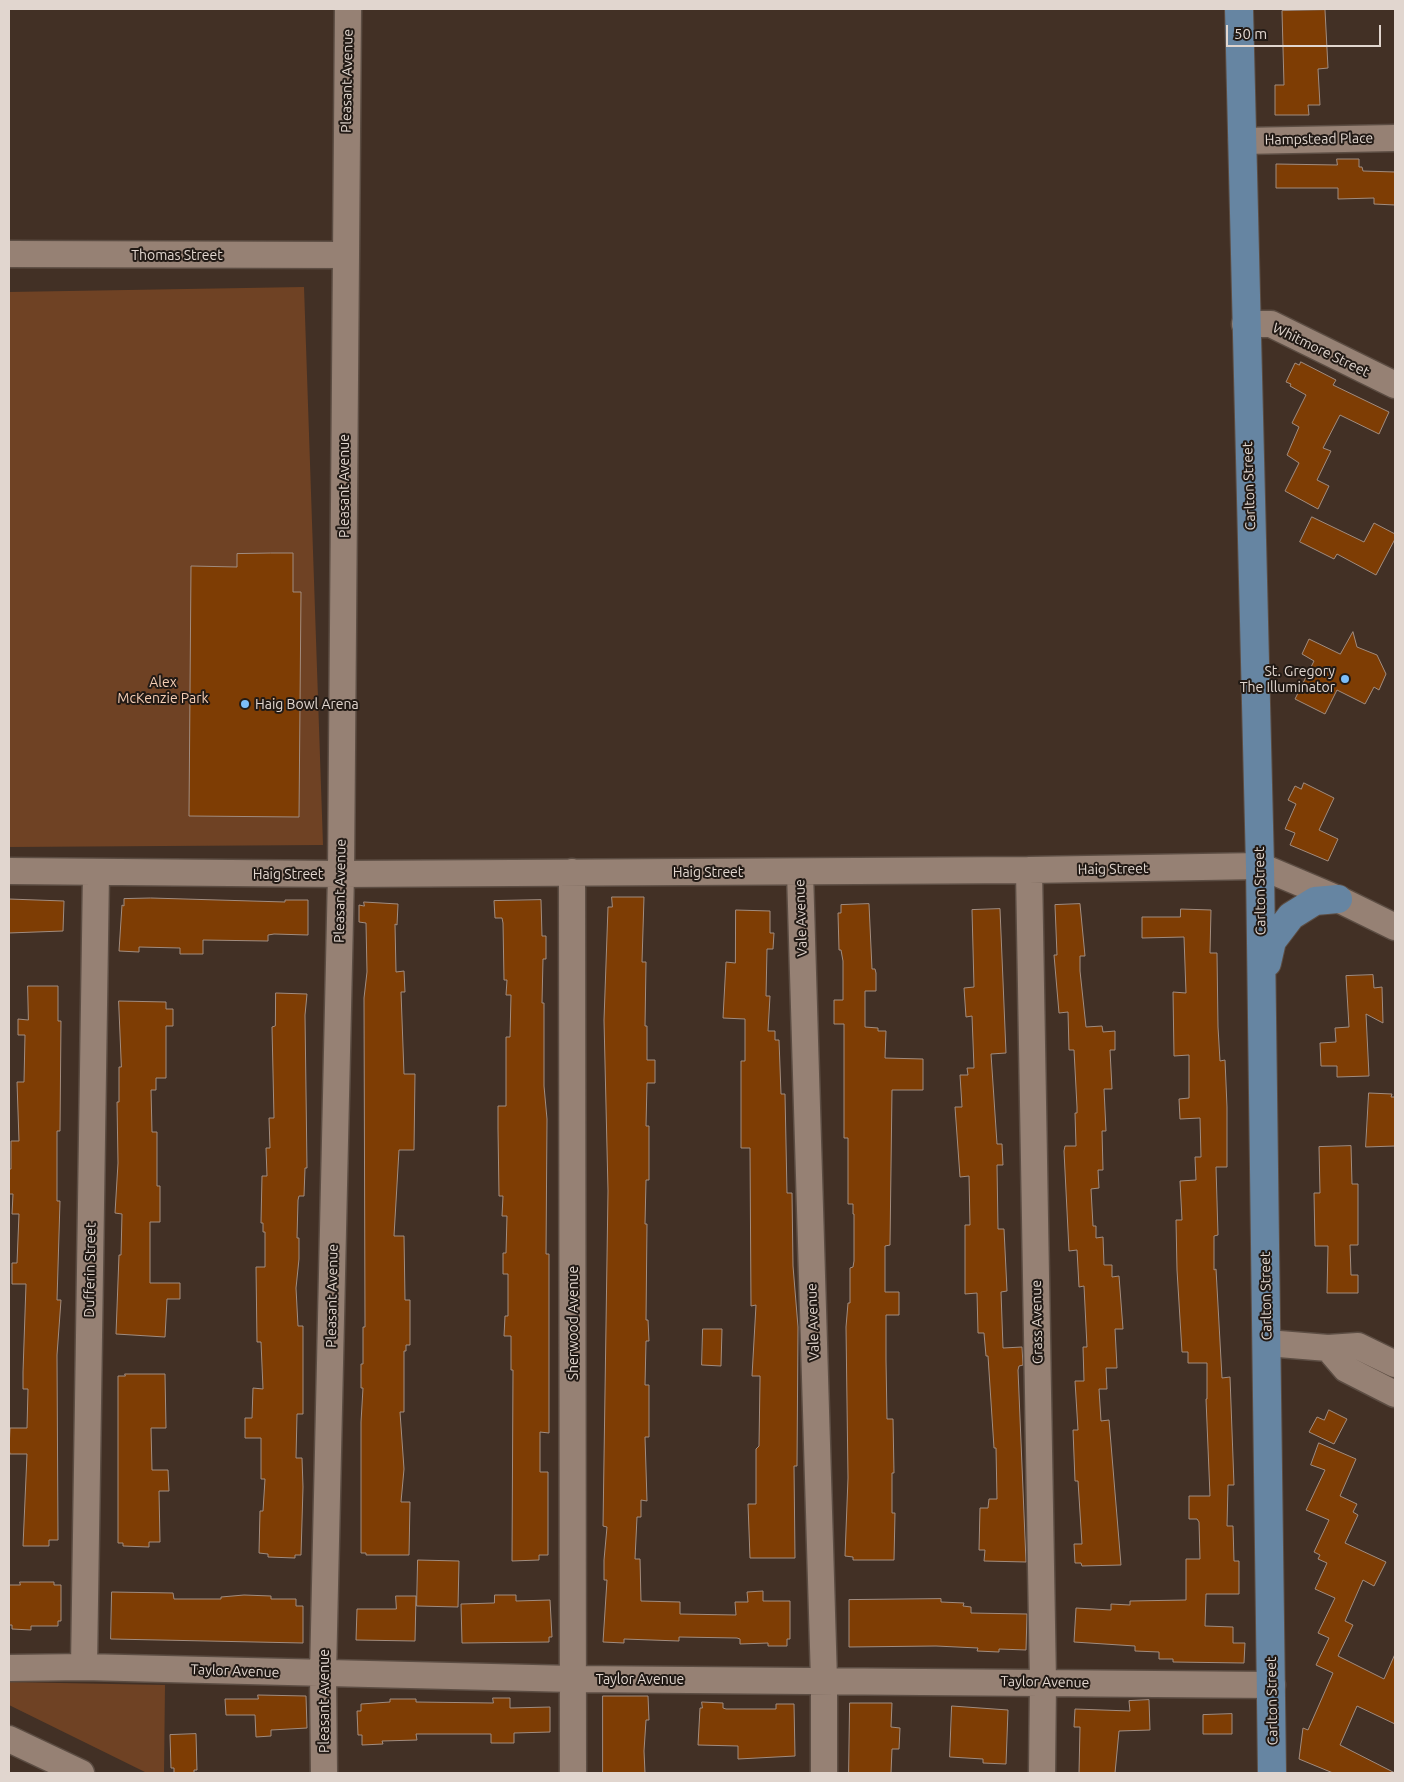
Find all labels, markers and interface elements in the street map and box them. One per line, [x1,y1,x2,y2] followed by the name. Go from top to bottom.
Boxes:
[1229,15,1384,47] scale bar
[1234,25,1267,42] text: 50 m
[338,29,356,133] street label: Pleasant Avenue
[1265,130,1373,148] street label: Hampstead Place
[131,247,223,263] street label: Thomas Street
[1270,319,1372,381] street label: Whitmore Street
[336,434,352,538] street label: Pleasant Avenue
[1239,441,1259,531] street label: Carlton Street
[1240,663,1335,696] place label: St. Gregory The Illuminator
[1339,673,1351,685] marker: St. Gregory The Illuminator
[117,674,209,706] park label: Alex McKenzie Park
[255,696,359,712] place label: Haig Bowl Arena
[239,698,251,710] marker: Haig Bowl Arena
[331,839,349,943] street label: Pleasant Avenue
[1251,847,1269,935] street label: Carlton Street
[1078,860,1148,878] street label: Haig Street
[673,864,743,880] street label: Haig Street
[253,866,323,882] street label: Haig Street
[791,879,811,957] street label: Vale Avenue
[81,1222,99,1318] street label: Dufferin Street
[323,1244,341,1348] street label: Pleasant Avenue
[1257,1252,1275,1340] street label: Carlton Street
[565,1266,581,1380] street label: Sherwood Avenue
[1028,1280,1046,1364] street label: Grass Avenue
[803,1283,823,1361] street label: Vale Avenue
[316,1649,332,1753] street label: Pleasant Avenue
[1263,1657,1281,1745] street label: Carlton Street
[190,1661,280,1681] street label: Taylor Avenue
[596,1671,684,1687] street label: Taylor Avenue
[1001,1673,1089,1691] street label: Taylor Avenue

